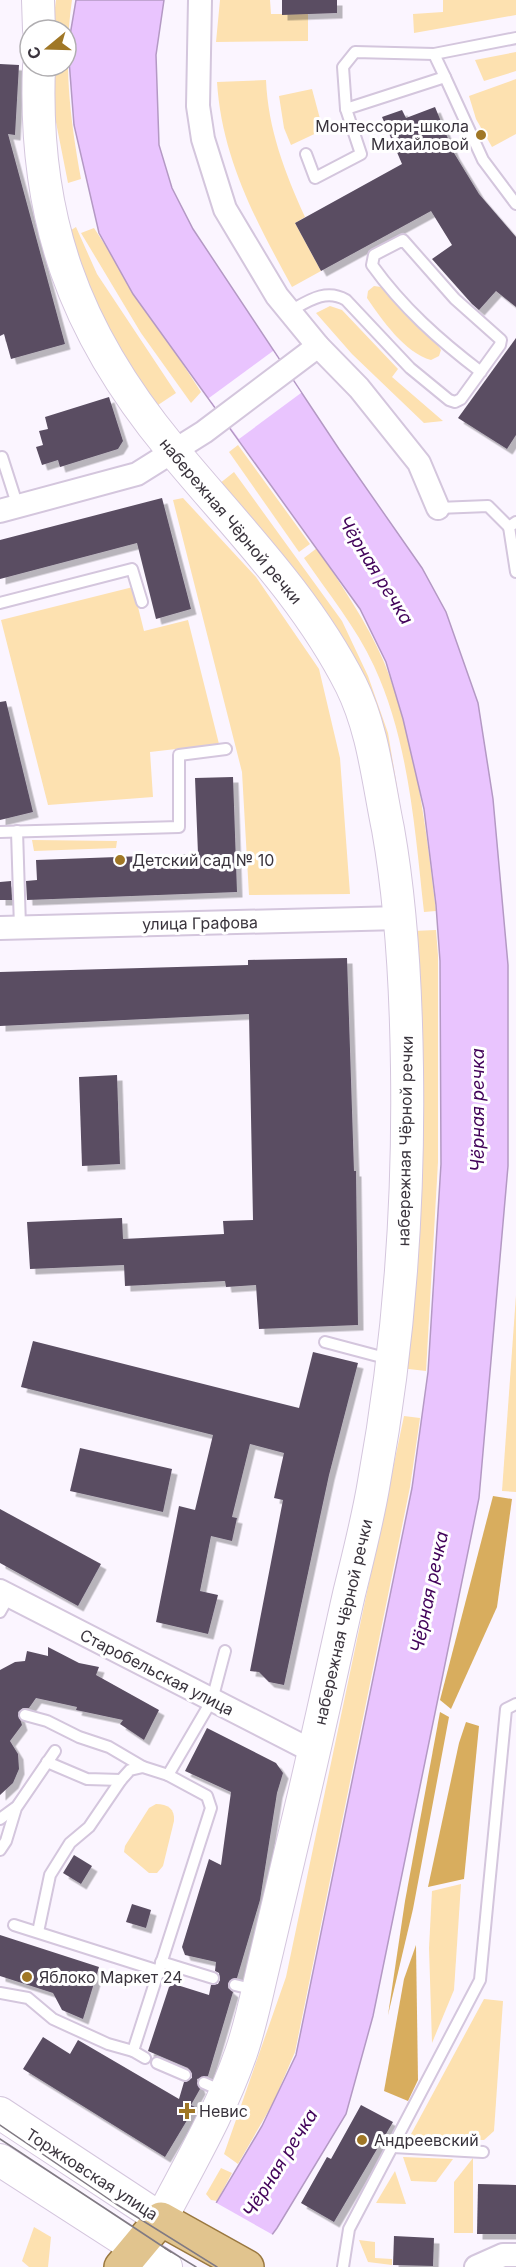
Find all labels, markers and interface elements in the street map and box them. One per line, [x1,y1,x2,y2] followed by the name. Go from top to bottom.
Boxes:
[18,18,78,78] north arrow
[22,44,45,62] text: С
[315,116,469,154] place label: Монтессори-школа Михайловой
[474,128,488,142] marker: Монтессори-школа Михайловой
[156,434,306,608] street label: набережная Чёрной речки
[334,512,418,628] water label: Чёрная речка
[132,850,274,870] place label: Детский сад № 10
[113,853,127,867] marker: Детский сад № 10
[142,912,258,934] street label: улица Графова
[393,1035,417,1247] street label: набережная Чёрной речки
[467,1048,488,1172] water label: Чёрная речка
[310,1517,376,1727] street label: набережная Чёрной речки
[406,1529,452,1655] water label: Чёрная речка
[77,1624,237,1720] street label: Старобельская улица
[39,1967,183,1987] place label: Яблоко Маркет 24
[20,1970,34,1984] marker: Яблоко Маркет 24
[199,2101,248,2121] place label: Невис
[180,2104,194,2118] marker: Невис
[238,2105,322,2221] water label: Чёрная речка
[22,2124,162,2224] street label: Торжковская улица
[374,2130,479,2150] place label: Андреевский
[355,2133,369,2147] marker: Андреевский

